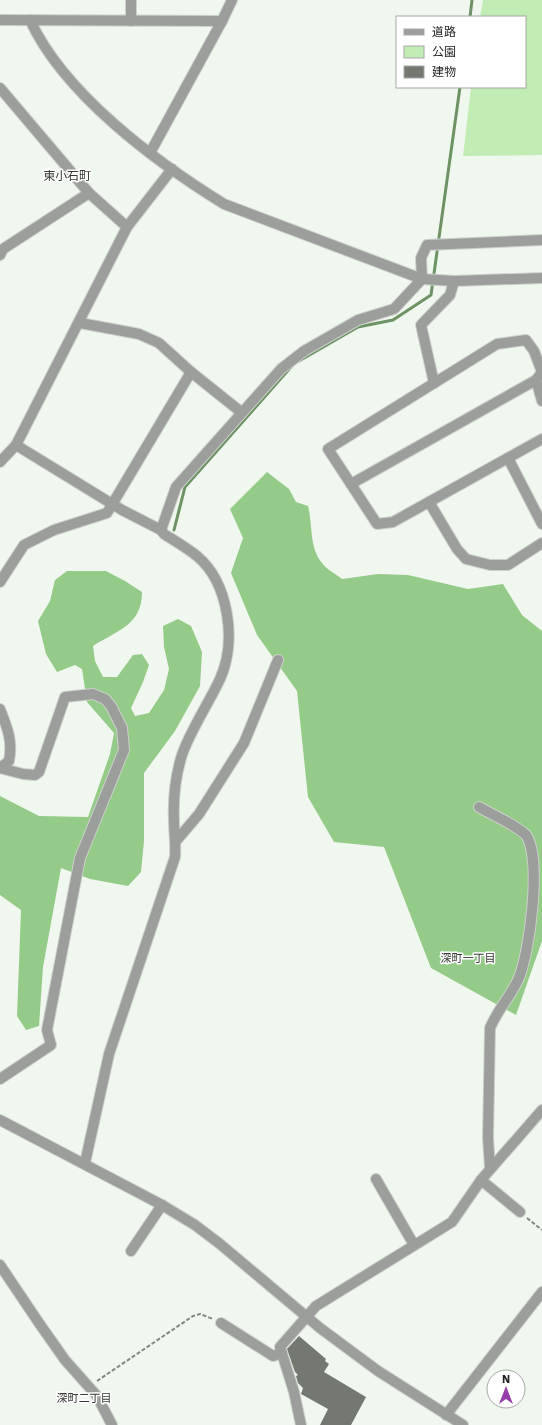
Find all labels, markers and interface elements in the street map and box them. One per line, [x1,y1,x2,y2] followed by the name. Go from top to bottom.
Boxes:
[396,16,526,88] legend
[432,25,456,39] text: 道路
[432,45,456,59] text: 公園
[432,65,456,79] text: 建物
[43,169,91,183] district label: 東小石町
[441,952,496,965] district label: 深町一丁目
[486,1369,526,1409] north arrow
[502,1373,510,1386] text: N
[57,1392,112,1405] district label: 深町二丁目

